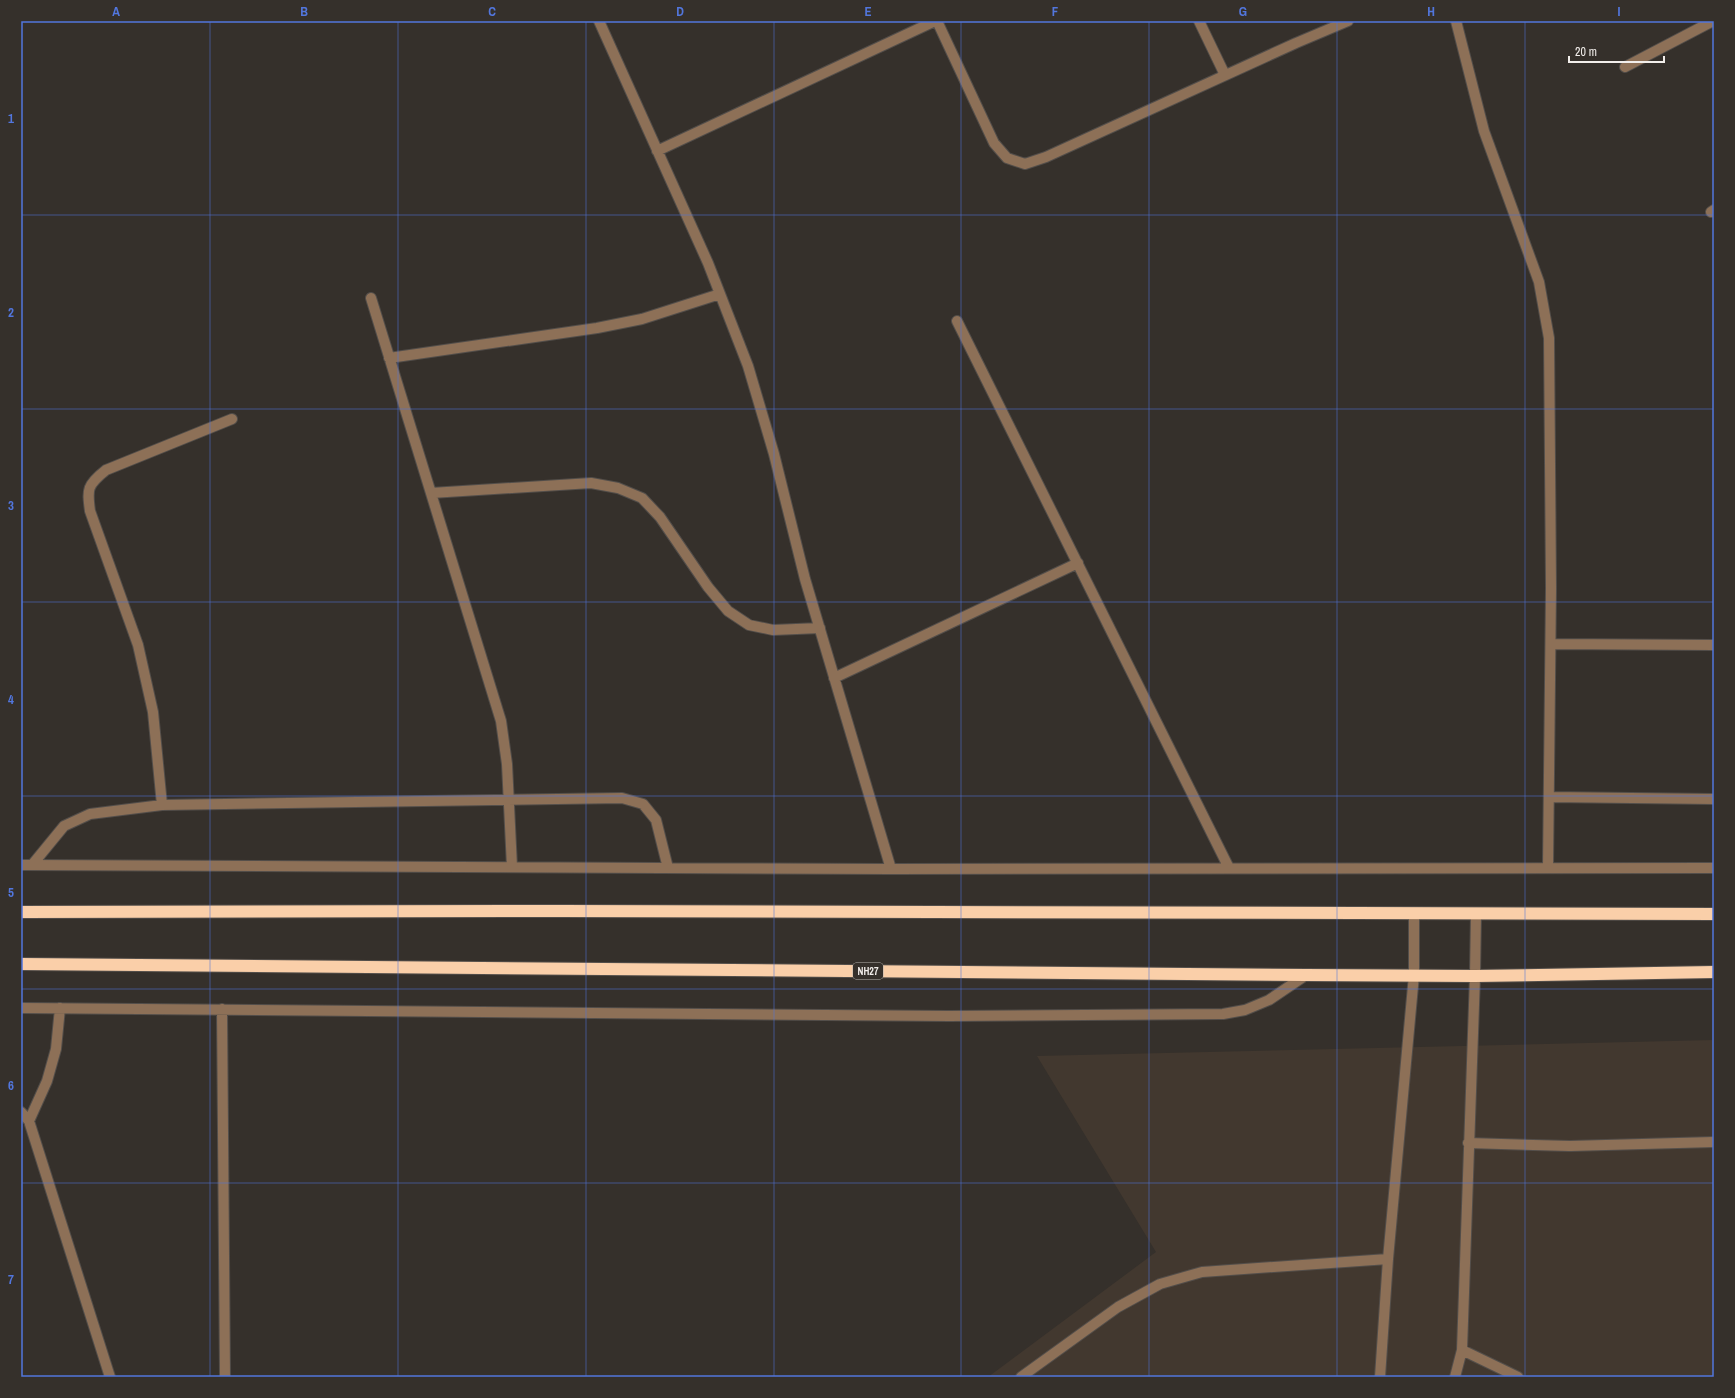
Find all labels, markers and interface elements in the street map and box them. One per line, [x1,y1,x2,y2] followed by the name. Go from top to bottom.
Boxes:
[112,3,120,20] text: A
[300,3,308,20] text: B
[488,3,496,20] text: C
[676,3,684,20] text: D
[864,3,872,20] text: E
[1052,3,1059,20] text: F
[1239,3,1247,20] text: G
[1427,3,1435,20] text: H
[1618,3,1621,20] text: I
[1569,38,1664,64] scale bar
[1575,44,1597,60] text: 20 m
[8,110,14,127] text: 1
[8,304,14,321] text: 2
[8,497,14,514] text: 3
[8,691,14,708] text: 4
[8,884,14,901] text: 5
[853,963,883,979] road number: NH27
[8,1077,14,1094] text: 6
[8,1271,14,1288] text: 7

